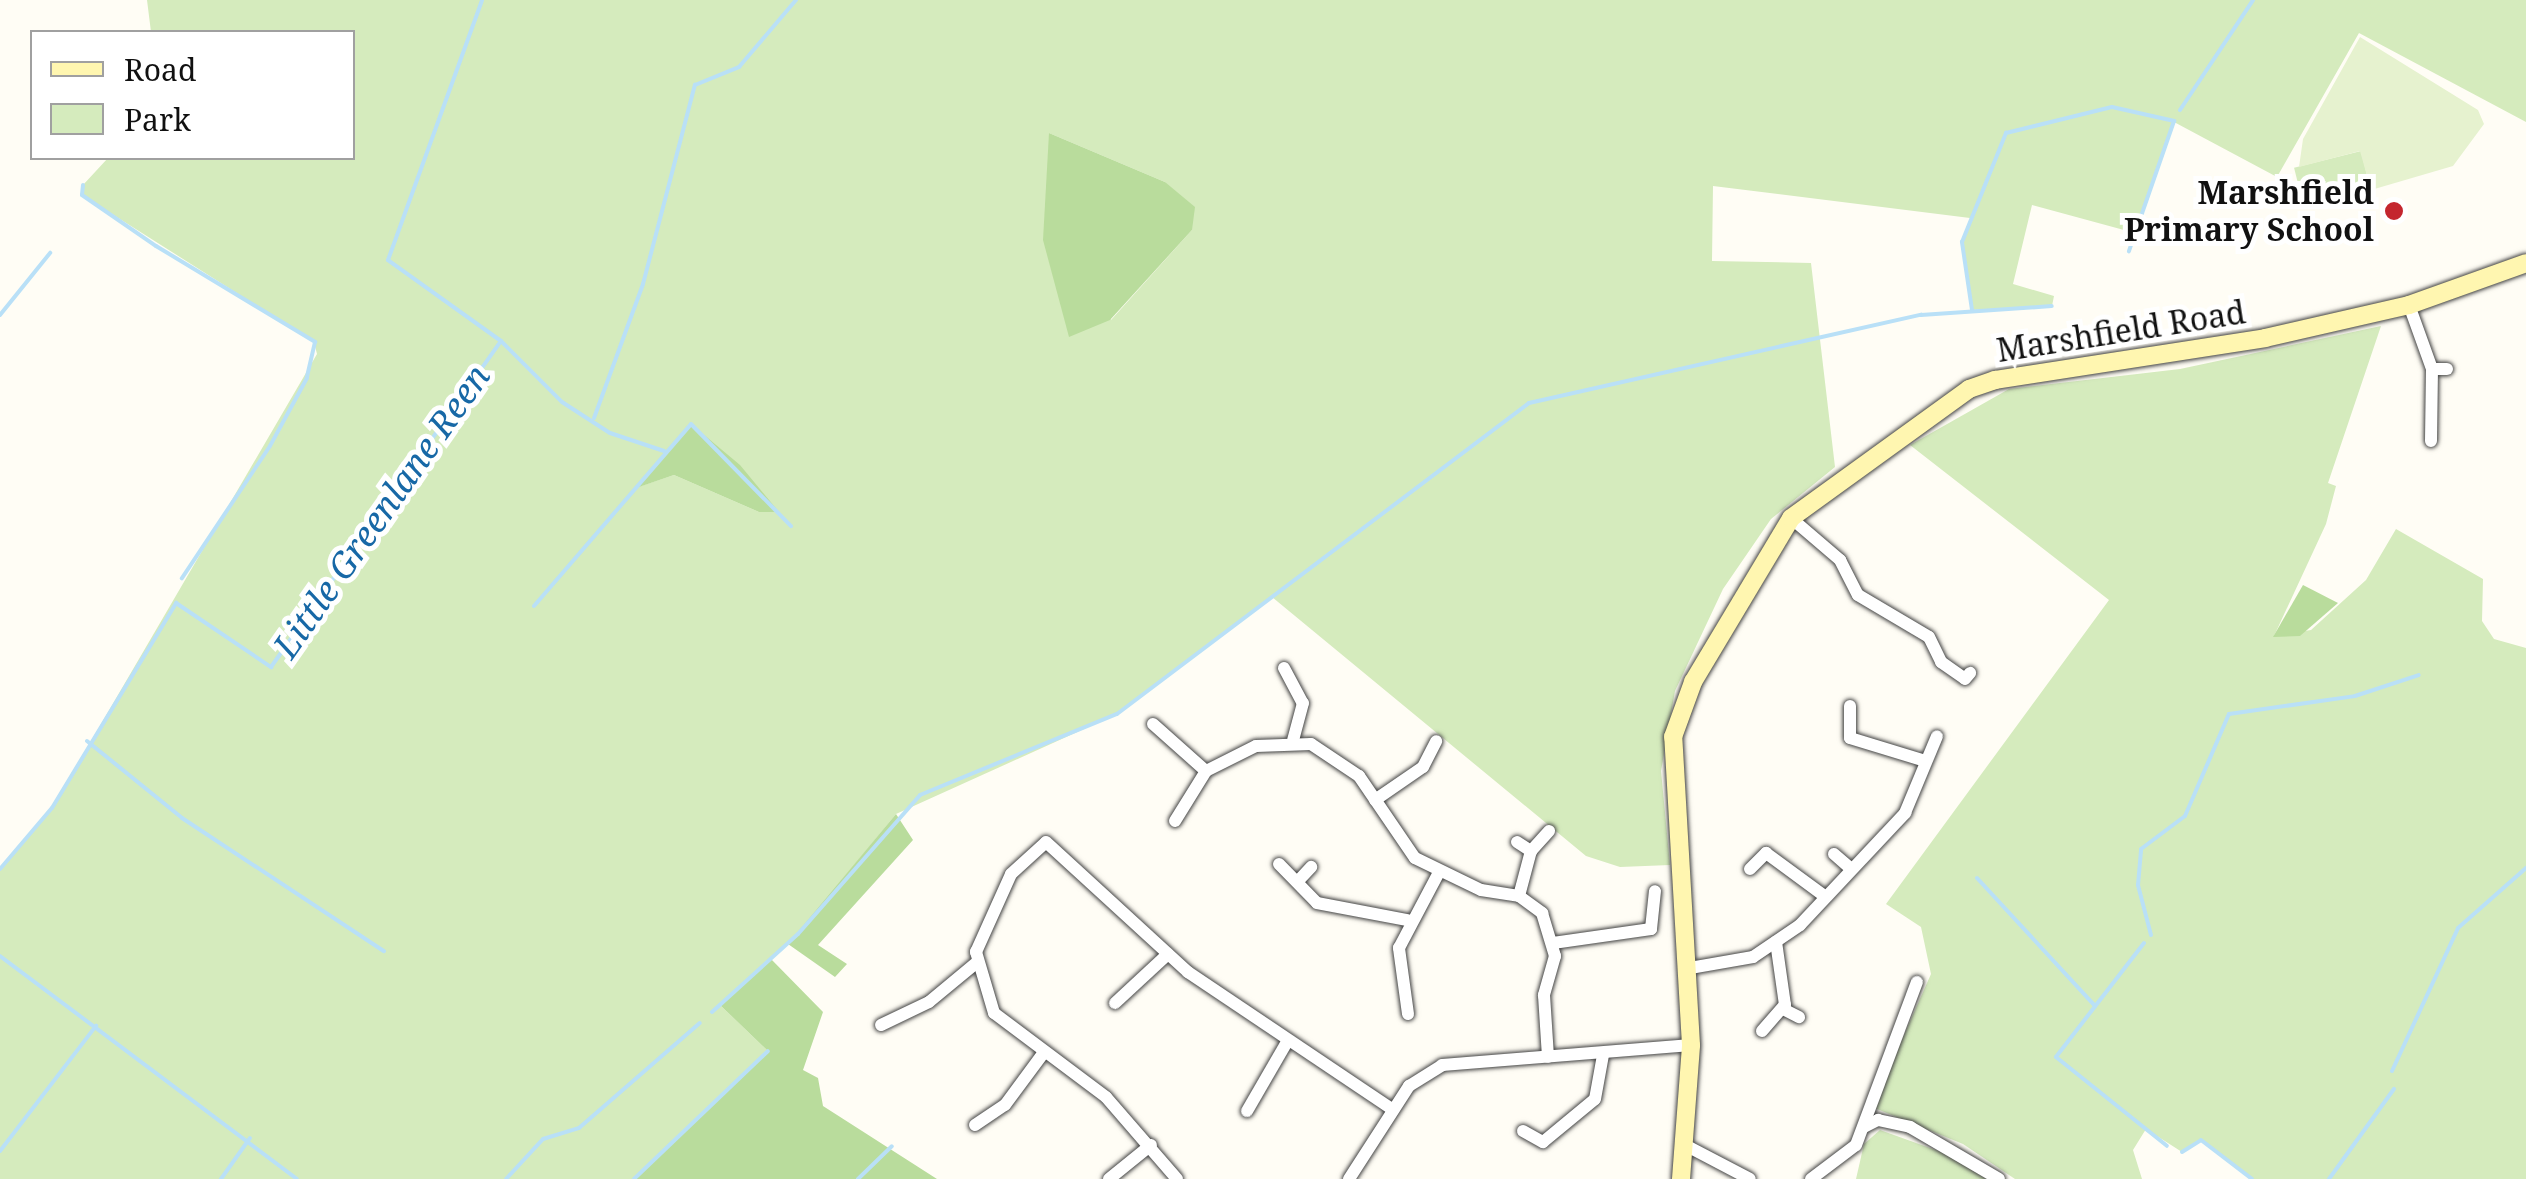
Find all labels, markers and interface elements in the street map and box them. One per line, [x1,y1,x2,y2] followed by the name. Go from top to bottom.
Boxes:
[30,30,355,160] legend
[124,49,196,90] text: Road
[124,99,191,140] text: Park
[2124,174,2374,249] place label: Marshfield Primary School
[2383,200,2405,222] marker: Marshfield Primary School
[1994,292,2248,370] street label: Marshfield Road
[264,356,498,666] water label: Little Greenlane Reen

